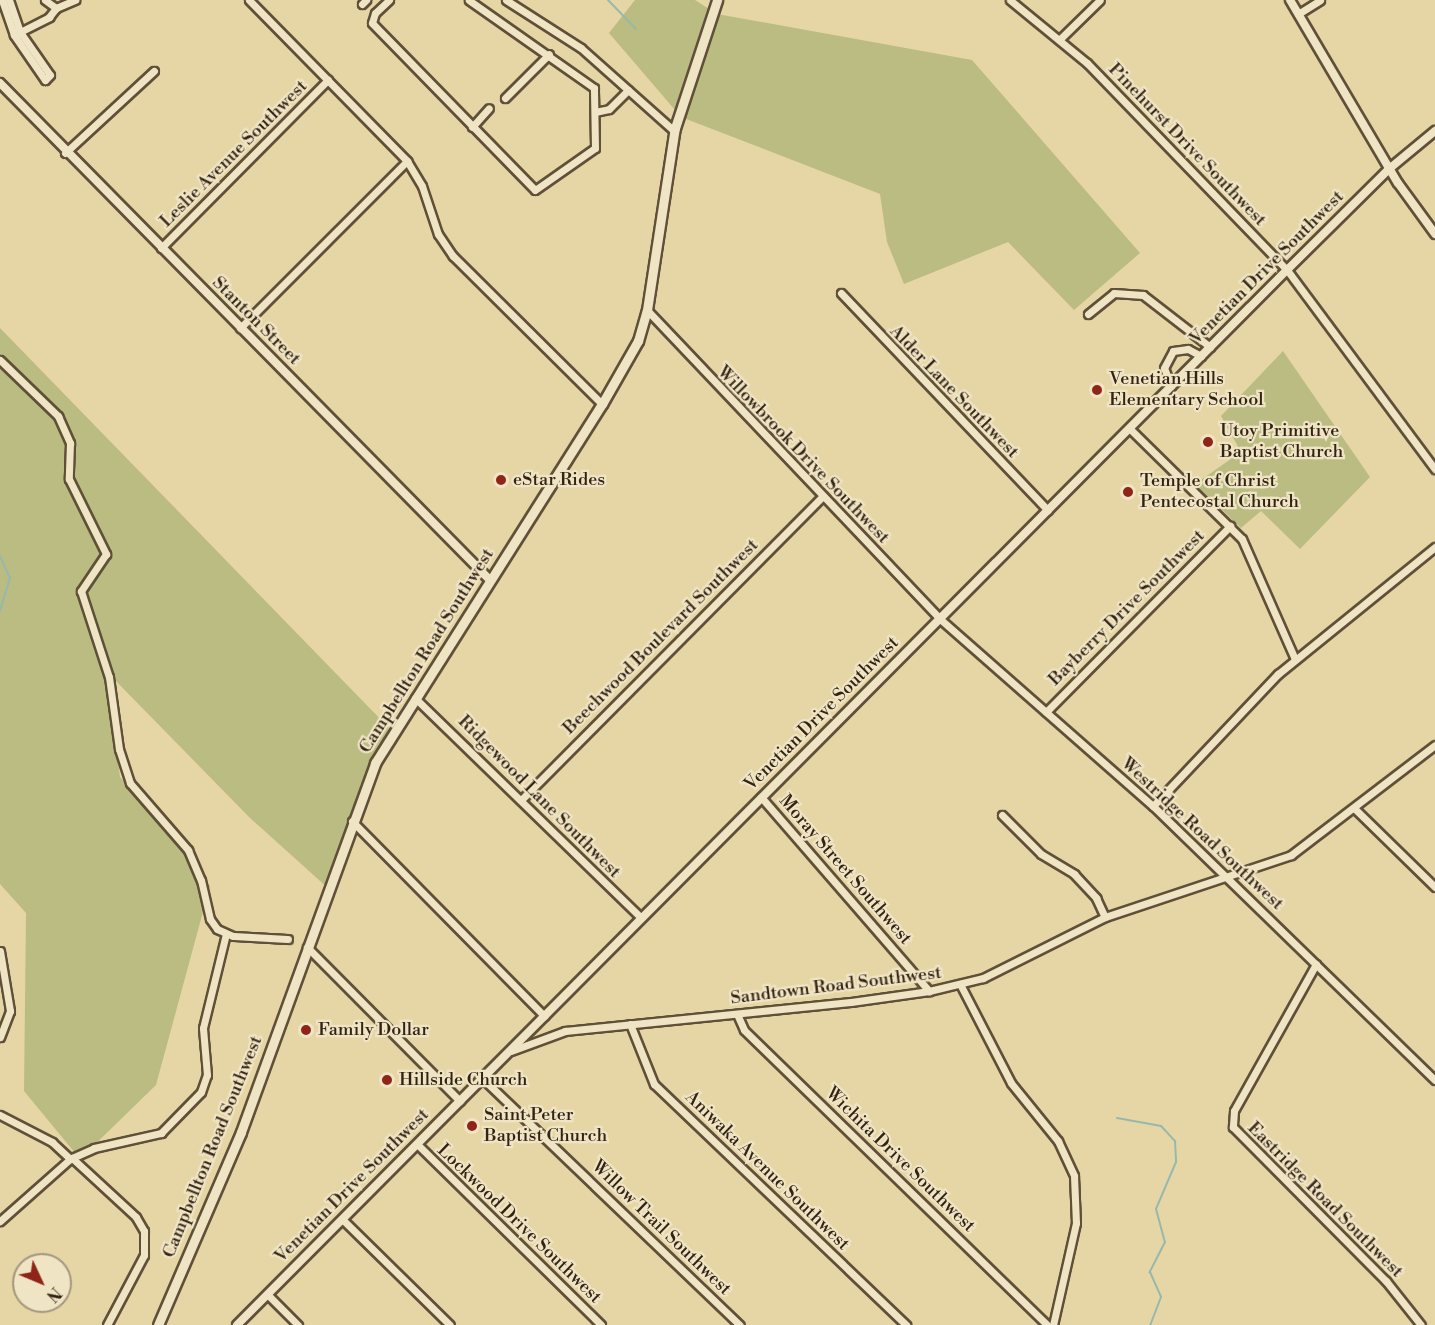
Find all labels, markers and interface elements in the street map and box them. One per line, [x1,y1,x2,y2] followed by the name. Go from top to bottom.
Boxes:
[1103,59,1271,231] street label: Pinehurst Drive Southwest
[156,76,312,232] street label: Leslie Avenue Southwest
[1185,186,1349,350] street label: Venetian Drive Southwest
[207,272,305,370] street label: Stanton Street
[885,321,1023,463] street label: Alder Lane Southwest
[712,362,894,548] street label: Willowbrook Drive Southwest
[1109,369,1264,412] place label: Venetian Hills Elementary School
[1090,383,1104,397] marker: Venetian Hills Elementary School
[1220,421,1343,464] place label: Utoy Primitive Baptist Church
[1201,435,1215,449] marker: Utoy Primitive Baptist Church
[513,469,605,491] place label: eStar Rides
[1140,471,1299,514] place label: Temple of Christ Pentecostal Church
[494,473,508,487] marker: eStar Rides
[1121,485,1135,499] marker: Temple of Christ Pentecostal Church
[1044,525,1210,691] street label: Bayberry Drive Southwest
[559,535,763,739] street label: Beechwood Boulevard Southwest
[355,545,499,757] street label: Campbellton Road Southwest
[740,632,904,796] street label: Venetian Drive Southwest
[453,711,625,883] street label: Ridgewood Lane Southwest
[1116,753,1288,915] street label: Westridge Road Southwest
[774,791,916,949] street label: Moray Street Southwest
[729,962,943,1010] street label: Sandtown Road Southwest
[318,1019,429,1041] place label: Family Dollar
[299,1023,313,1037] marker: Family Dollar
[159,1033,267,1261] street label: Campbellton Road Southwest
[399,1069,527,1091] place label: Hillside Church
[380,1073,394,1087] marker: Hillside Church
[821,1083,979,1237] street label: Wichita Drive Southwest
[680,1087,854,1255] street label: Aniwaka Avenue Southwest
[270,1104,434,1268] street label: Venetian Drive Southwest
[484,1105,607,1148] place label: Saint Peter Baptist Church
[1243,1118,1407,1282] street label: Eastridge Road Southwest
[465,1119,479,1133] marker: Saint Peter Baptist Church
[432,1140,606,1308] street label: Lockwood Drive Southwest
[587,1156,735,1300] street label: Willow Trail Southwest
[12,1253,72,1313] north arrow
[42,1283,65,1306] text: N

